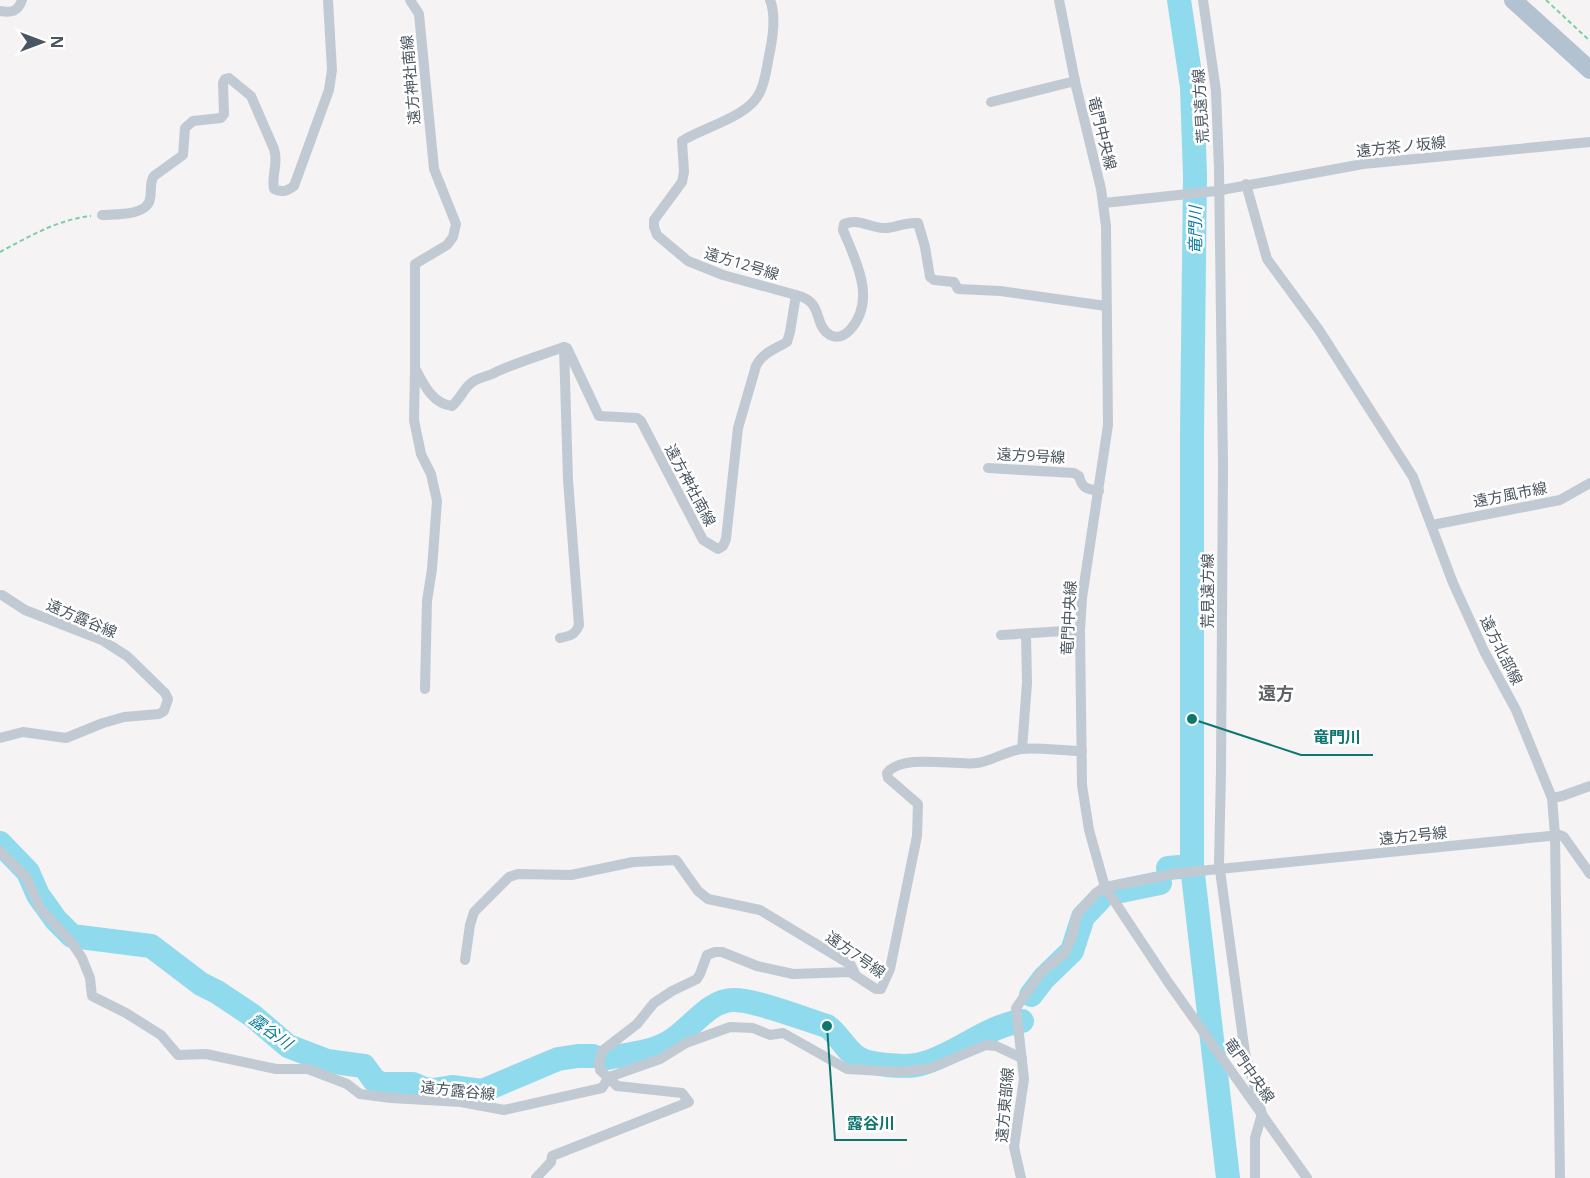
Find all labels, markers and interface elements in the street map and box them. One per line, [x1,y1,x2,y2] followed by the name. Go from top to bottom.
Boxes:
[12,12,72,72] north arrow
[396,34,424,126] street label: 遠方神社南線
[46,35,68,49] text: N
[1187,68,1213,144] street label: 荒見遠方線
[1084,94,1122,172] street label: 竜門中央線
[1355,131,1447,161] street label: 遠方茶ノ坂線
[1184,204,1206,254] water label: 竜門川
[702,242,782,284] street label: 遠方12号線
[661,441,721,529] street label: 遠方神社南線
[996,443,1066,467] street label: 遠方9号線
[1471,477,1549,511] street label: 遠方風市線
[1197,553,1217,629] street label: 荒見遠方線
[1056,580,1080,656] street label: 竜門中央線
[44,594,120,642] street label: 遠方露谷線
[1476,612,1528,688] street label: 遠方北部線
[1258,681,1294,705] district label: 遠方
[1301,721,1373,755] callout: 竜門川
[1313,726,1361,748] text: 竜門川
[1378,821,1448,849] street label: 遠方2号線
[822,926,890,982] street label: 遠方7号線
[245,1008,298,1055] water label: 露谷川
[1220,1034,1280,1106] street label: 竜門中央線
[991,1067,1017,1143] street label: 遠方東部線
[420,1076,496,1104] street label: 遠方露谷線
[835,1106,907,1140] callout: 露谷川
[847,1112,895,1134] text: 露谷川

